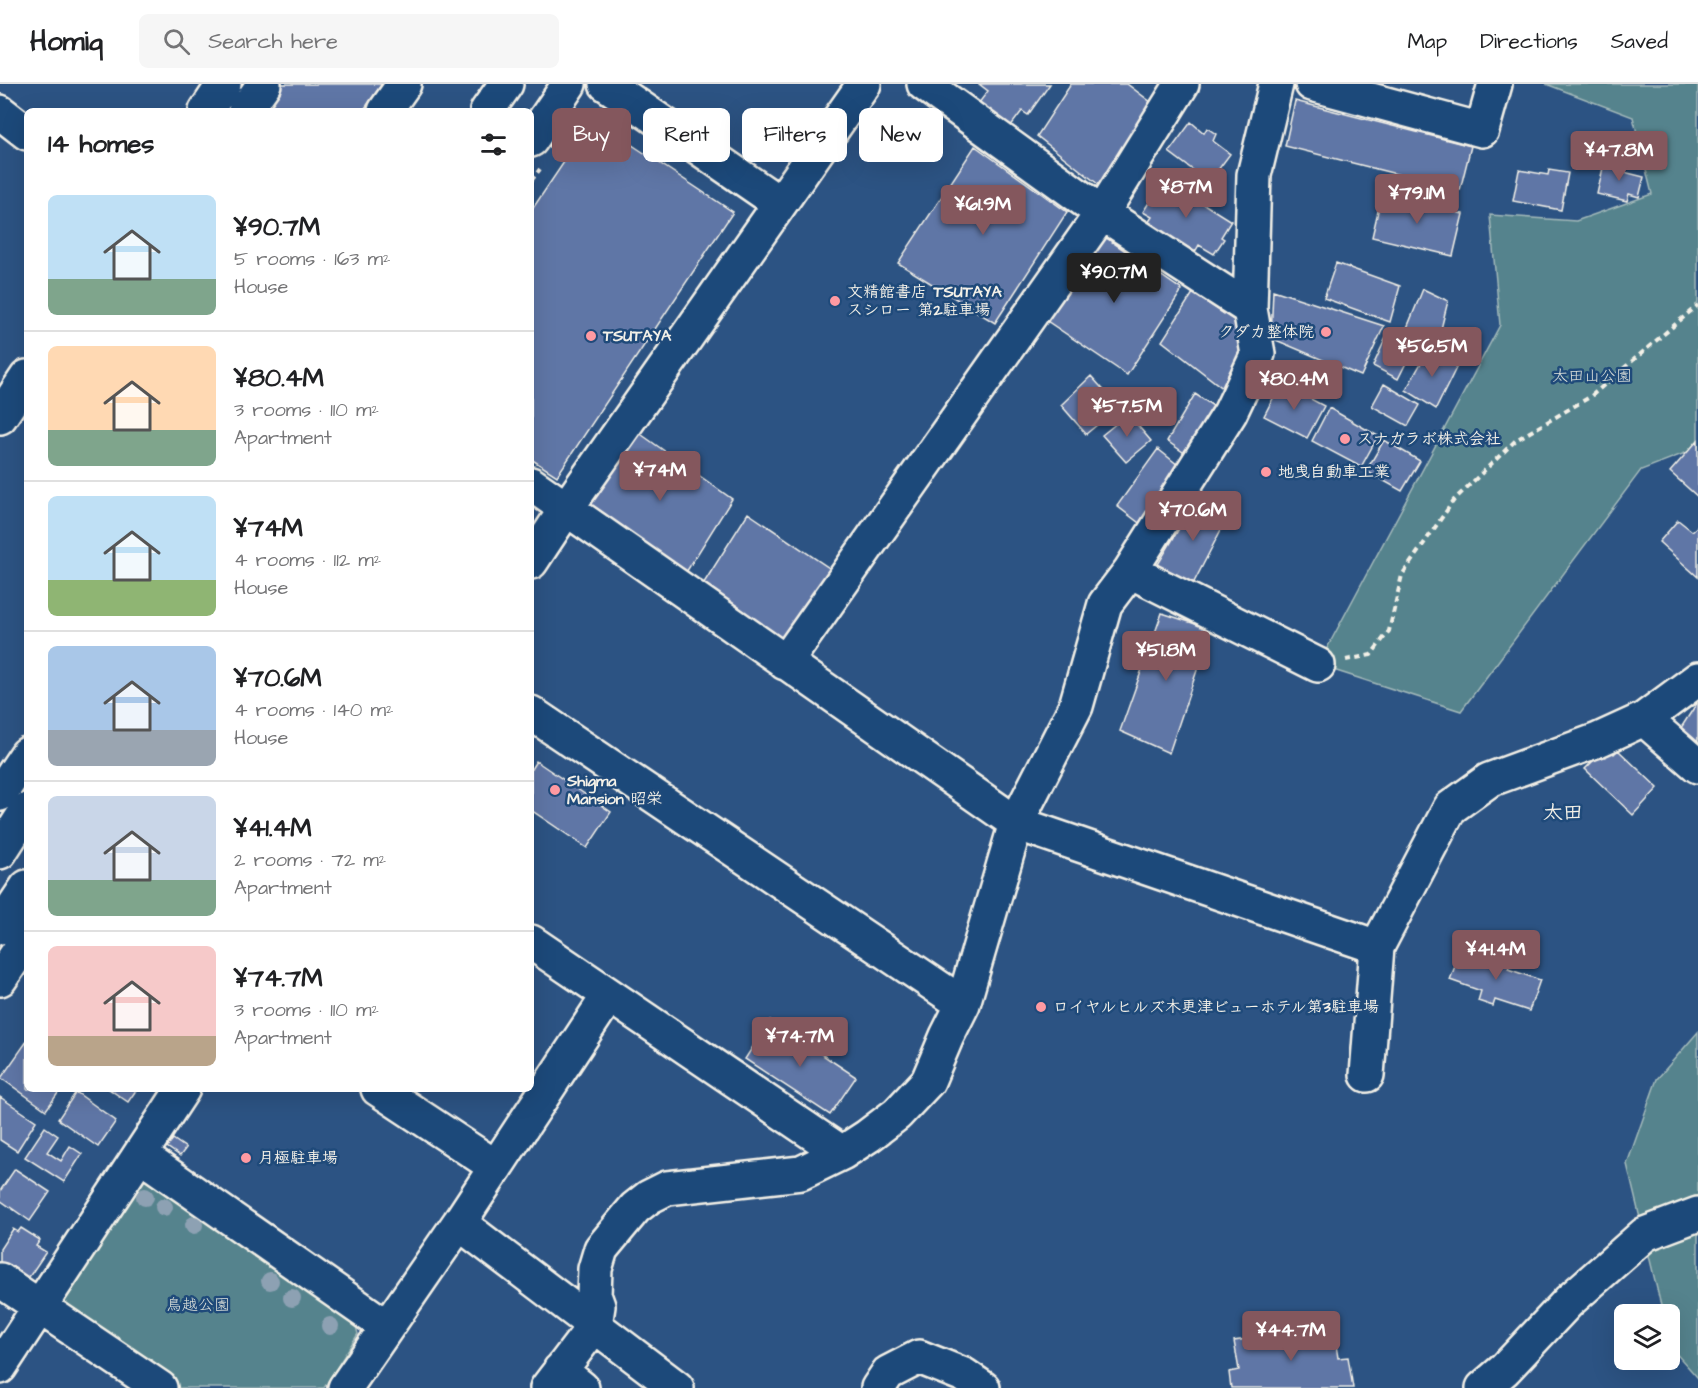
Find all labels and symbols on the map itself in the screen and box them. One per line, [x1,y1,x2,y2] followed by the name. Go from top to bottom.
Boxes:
[1570,131,1668,182] pin: ¥47.8M
[1150,168,1222,219] pin: ¥87M
[1368,174,1466,225] pin: ¥79.1M
[934,185,1032,236] pin: ¥61.9M
[1065,253,1163,304] pin: ¥90.7M
[847,281,1002,321] place label: 文精館書店 TSUTAYA スシロー 第2駐車場
[828,294,842,308] marker: 文精館書店 TSUTAYA スシロー 第2駐車場
[1218,321,1314,343] place label: クダカ整体院
[602,325,672,347] place label: TSUTAYA
[1319,325,1333,339] marker: クダカ整体院
[1383,327,1481,378] pin: ¥56.5M
[584,329,598,343] marker: TSUTAYA
[1245,360,1343,411] pin: ¥80.4M
[1552,365,1632,387] park label: 太田山公園
[1078,387,1176,438] pin: ¥57.5M
[1357,428,1501,450] place label: スナガラボ株式会社
[1338,432,1352,446] marker: スナガラボ株式会社
[624,451,696,502] pin: ¥74M
[1278,461,1390,483] place label: 地曵自動車工業
[1259,465,1273,479] marker: 地曵自動車工業
[1144,491,1242,542] pin: ¥70.6M
[1117,631,1215,682] pin: ¥51.8M
[566,770,662,810] place label: Shigma Mansion 昭栄
[548,783,562,797] marker: Shigma Mansion 昭栄
[1543,799,1583,827] district label: 太田
[1447,930,1545,981] pin: ¥41.4M
[1053,996,1379,1018] place label: ロイヤルヒルズ木更津ビューホテル第3駐車場
[1034,1000,1048,1014] marker: ロイヤルヒルズ木更津ビューホテル第3駐車場
[751,1017,849,1068] pin: ¥74.7M
[258,1147,338,1169] place label: 月極駐車場
[239,1151,253,1165] marker: 月極駐車場
[166,1294,230,1316] park label: 鳥越公園
[1242,1311,1340,1362] pin: ¥44.7M

